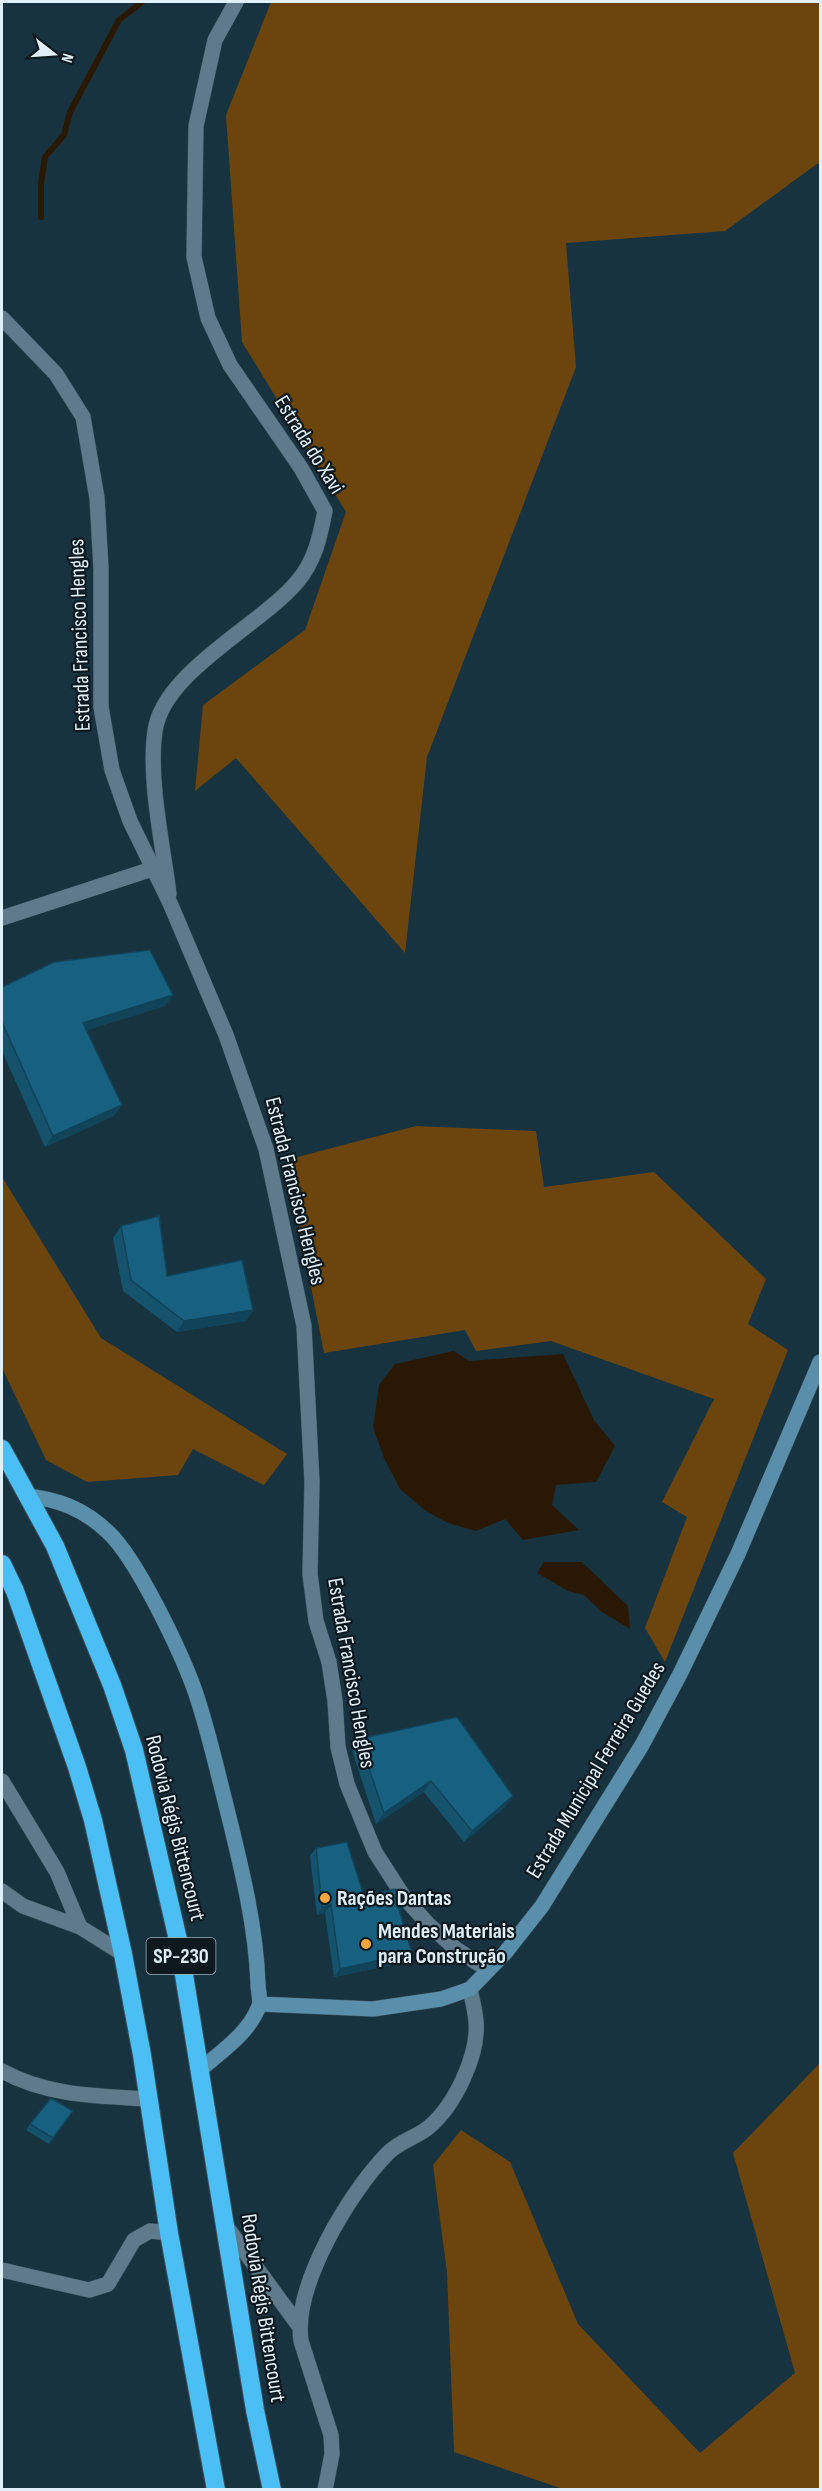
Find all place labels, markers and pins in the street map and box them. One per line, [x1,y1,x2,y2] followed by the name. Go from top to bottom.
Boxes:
[337,1885,452,1912] place label: Rações Dantas
[318,1891,332,1905] marker: Rações Dantas
[378,1918,515,1970] place label: Mendes Materiais para Construção
[359,1937,373,1951] marker: Mendes Materiais para Construção

